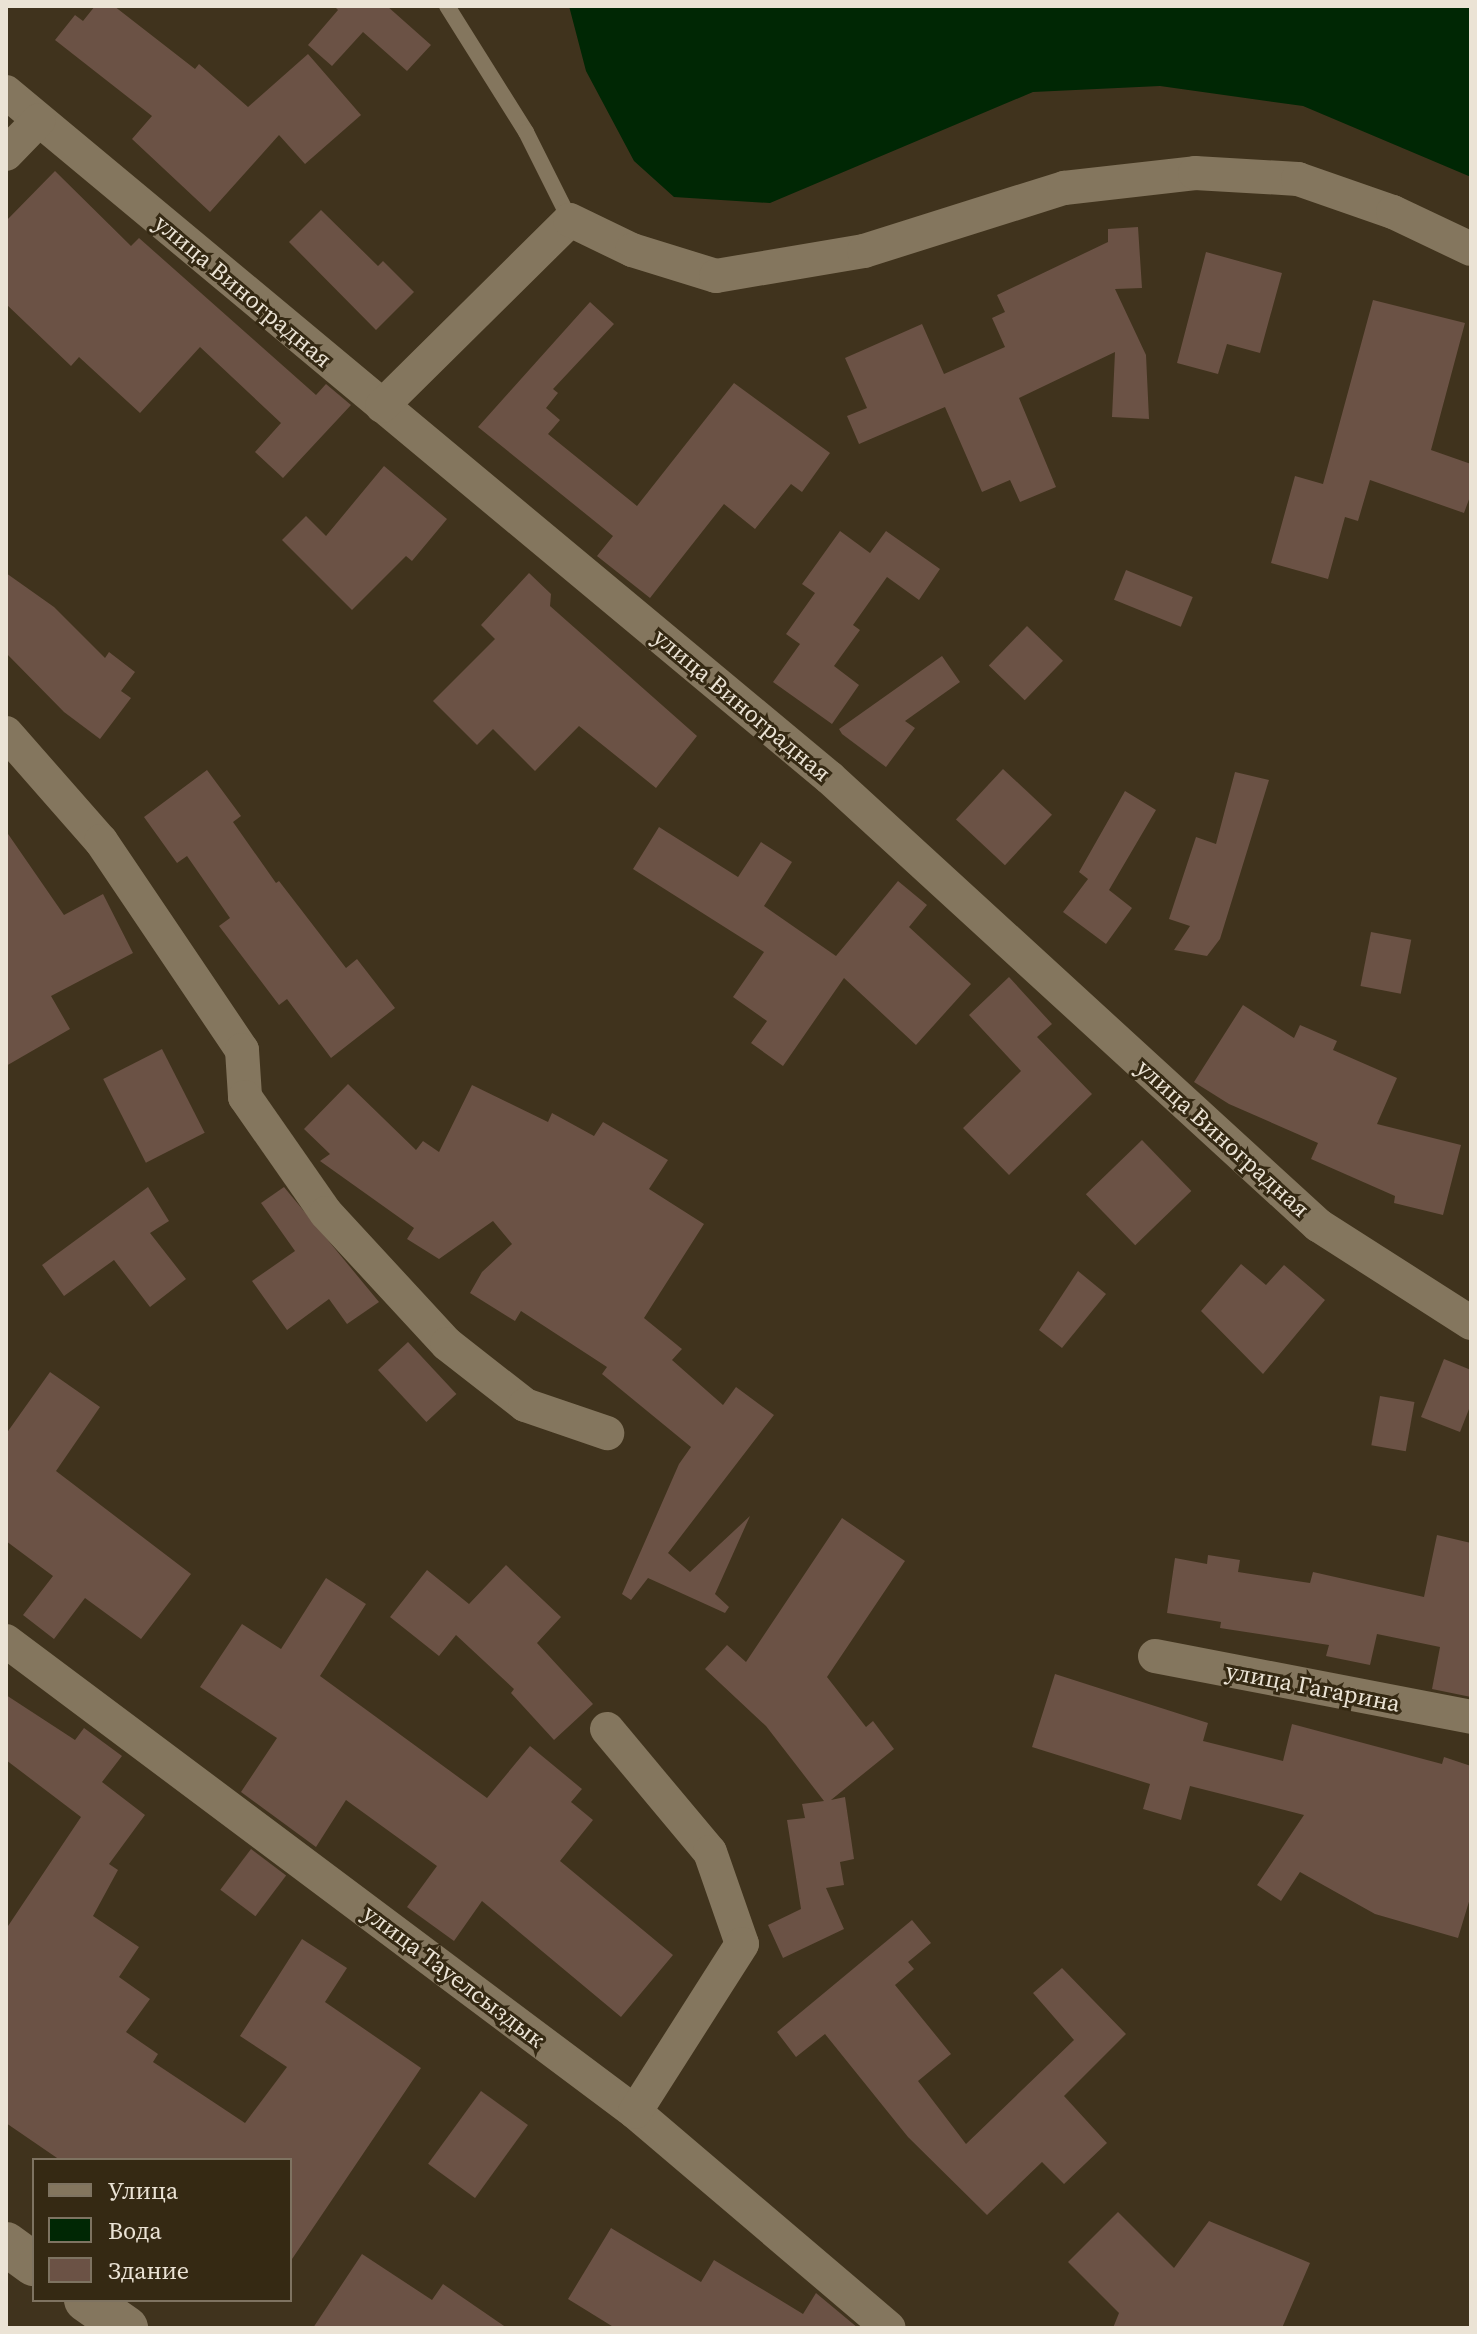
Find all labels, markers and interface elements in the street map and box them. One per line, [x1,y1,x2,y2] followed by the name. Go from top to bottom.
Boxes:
[149,208,337,374] street label: улица Виноградная
[648,622,836,788] street label: улица Виноградная
[1131,1053,1315,1223] street label: улица Виноградная
[1223,1656,1403,1718] street label: улица Гагарина
[357,1898,551,2054] street label: улица Тауелсыздык
[32,2158,292,2302] legend
[108,2174,178,2207] text: Улица
[108,2214,162,2247] text: Вода
[108,2254,189,2287] text: Здание

